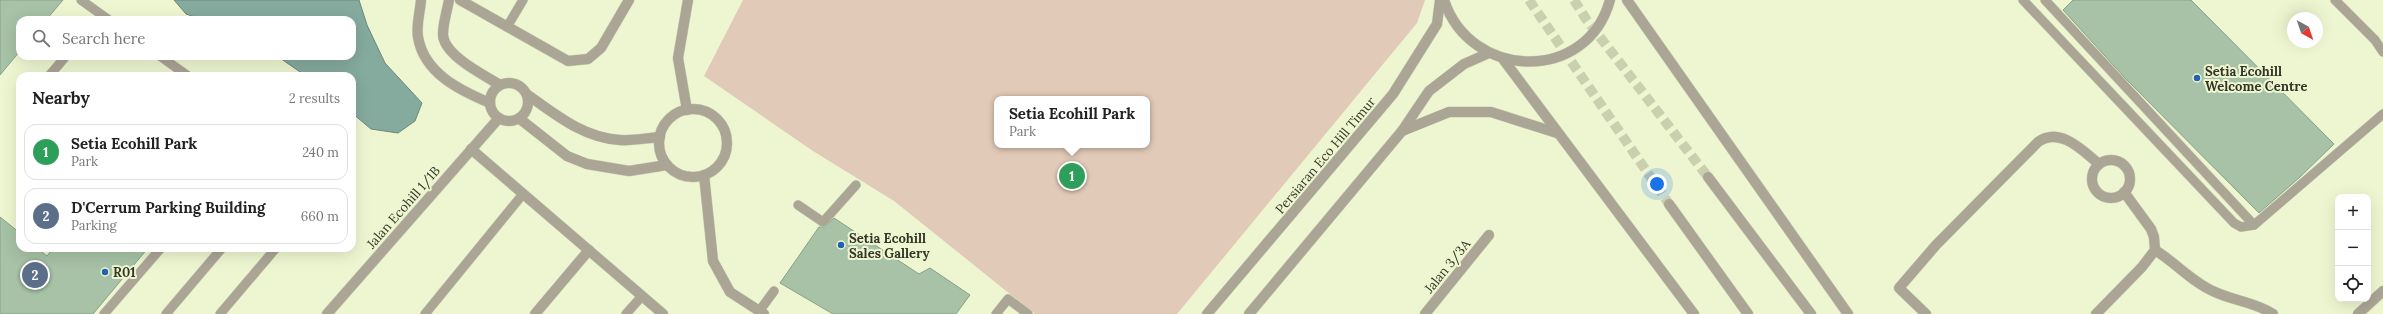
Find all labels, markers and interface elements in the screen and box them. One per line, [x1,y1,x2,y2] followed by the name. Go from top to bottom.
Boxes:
[2287,12,2323,48] north arrow
[16,16,356,60] search box
[30,27,52,49] icon: search
[62,29,145,48] text: Search here
[2205,63,2308,95] place label: Setia Ecohill Welcome Centre
[2192,73,2202,83] marker: Setia Ecohill Welcome Centre
[32,87,90,109] text: Nearby
[289,90,340,107] text: 2 results
[1271,93,1380,217] street label: Persiaran Eco Hill Timur
[994,96,1150,148] popup
[1009,104,1135,123] text: Setia Ecohill Park
[1009,123,1036,140] text: Park
[71,134,197,153] text: Setia Ecohill Park
[43,144,49,161] text: 1
[302,144,339,161] text: 240 m
[71,153,98,170] text: Park
[1059,161,1085,191] pin: 1
[362,163,444,253] street label: Jalan Ecohill 1/1B
[1647,174,1667,194] your location
[2335,194,2371,302] map controls
[2335,194,2371,230] button: +
[71,198,265,217] text: D'Cerrum Parking Building
[43,208,49,225] text: 2
[301,208,339,225] text: 660 m
[71,217,117,234] text: Parking
[849,230,930,262] place label: Setia Ecohill Sales Gallery
[2335,230,2371,266] button: −
[1420,235,1475,297] street label: Jalan 3/3A
[836,240,846,250] marker: Setia Ecohill Sales Gallery
[22,260,48,290] pin: 2
[113,264,135,281] place label: R01
[2335,266,2371,302] button: locate
[100,267,110,277] marker: R01

